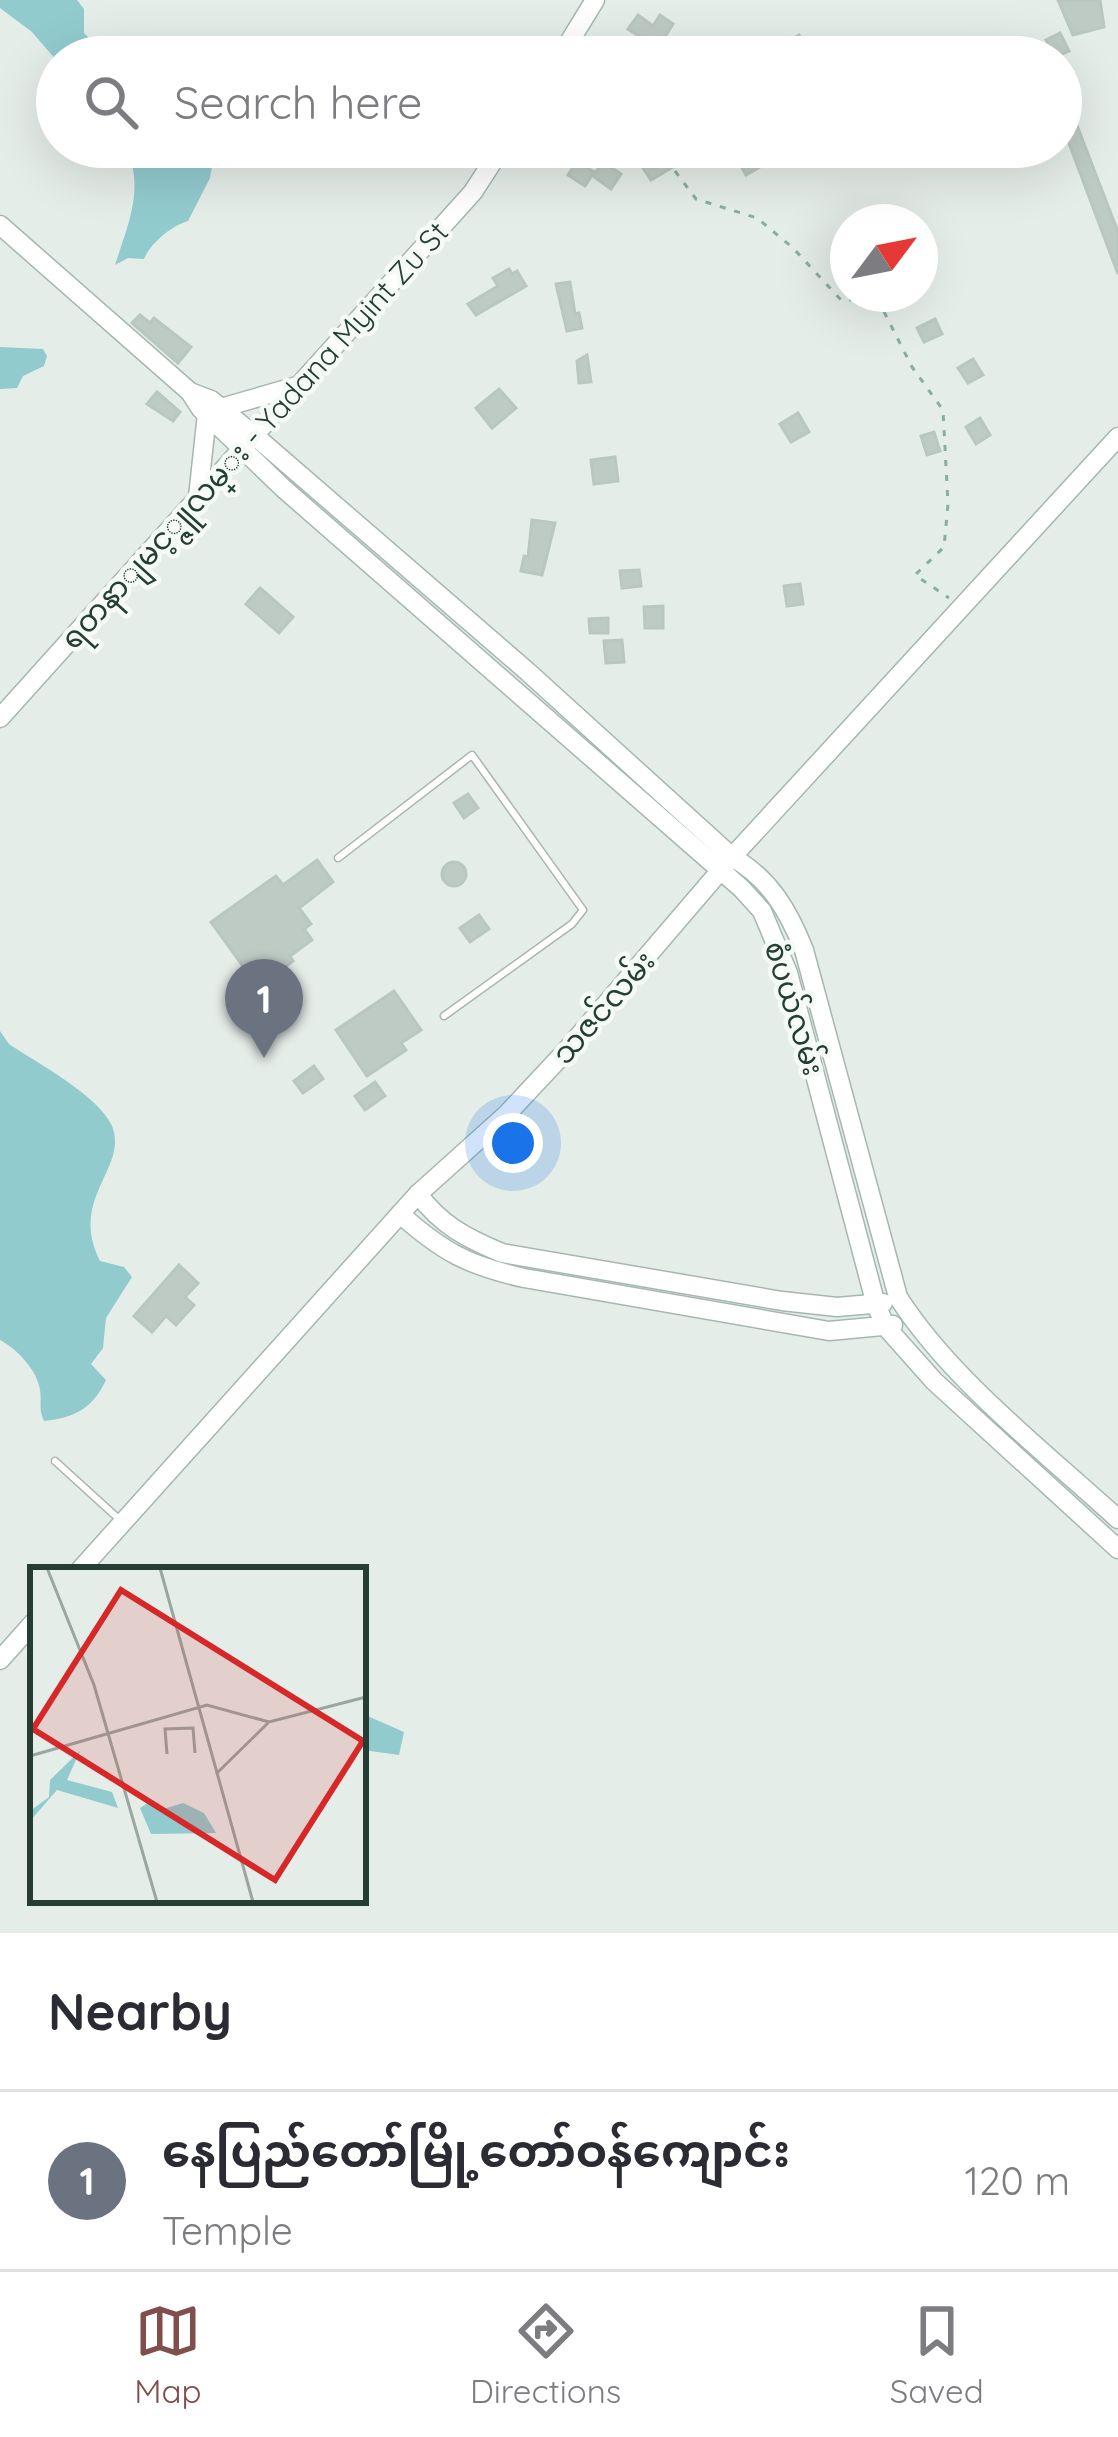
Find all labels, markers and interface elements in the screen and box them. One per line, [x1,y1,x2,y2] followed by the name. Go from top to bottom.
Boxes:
[36,36,1082,168] search box
[78,69,144,135] icon: search
[174,74,422,130] text: Search here
[830,204,938,312] north arrow
[52,213,462,662] street label: ရတနာျမင့္ဇူလမ္း - Yadana Myint Zu St
[757,936,835,1080] street label: စံပယ်လမ်း
[542,941,663,1072] street label: သဇင်လမ်း
[225,959,303,1058] pin: 1
[483,1113,543,1173] your location
[30,1567,366,1903] inset map
[48,1979,232,2043] text: Nearby
[162,2122,790,2178] text: နေပြည်တော်မြို့တော်ဝန်ကျောင်း
[79,2156,95,2205] text: 1
[965,2156,1070,2205] text: 120 m
[162,2206,293,2255] text: Temple
[134,2298,202,2411] tab: Map
[470,2298,621,2411] tab: Directions
[890,2298,984,2411] tab: Saved

